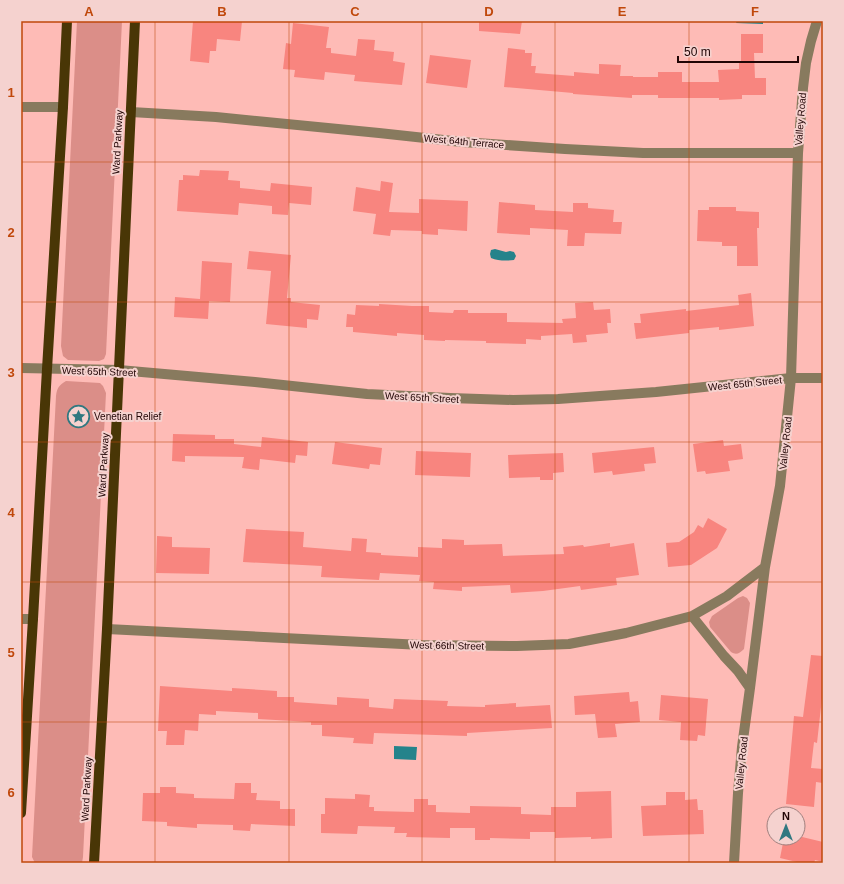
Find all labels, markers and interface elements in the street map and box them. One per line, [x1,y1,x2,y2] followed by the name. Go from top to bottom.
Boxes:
[84,4,94,19] text: A
[217,4,227,19] text: B
[350,4,360,19] text: C
[484,4,494,19] text: D
[618,4,627,19] text: E
[751,4,759,19] text: F
[678,38,798,64] scale bar
[684,45,711,59] text: 50 m
[7,85,15,100] text: 1
[793,92,808,146] street label: Valley Road
[110,109,125,175] street label: Ward Parkway
[423,132,505,151] street label: West 64th Terrace
[7,225,15,240] text: 2
[7,365,15,380] text: 3
[62,365,137,378] street label: West 65th Street
[708,374,783,393] street label: West 65th Street
[385,390,460,405] street label: West 65th Street
[65,403,91,429] place icon: Venetian Relief
[94,411,161,422] place label: Venetian Relief
[777,416,794,470] street label: Valley Road
[96,432,111,498] street label: Ward Parkway
[7,505,15,520] text: 4
[410,639,484,652] street label: West 66th Street
[7,645,15,660] text: 5
[733,736,750,790] street label: Valley Road
[79,756,94,822] street label: Ward Parkway
[7,785,15,800] text: 6
[766,806,806,846] north arrow
[782,810,790,822] text: N

